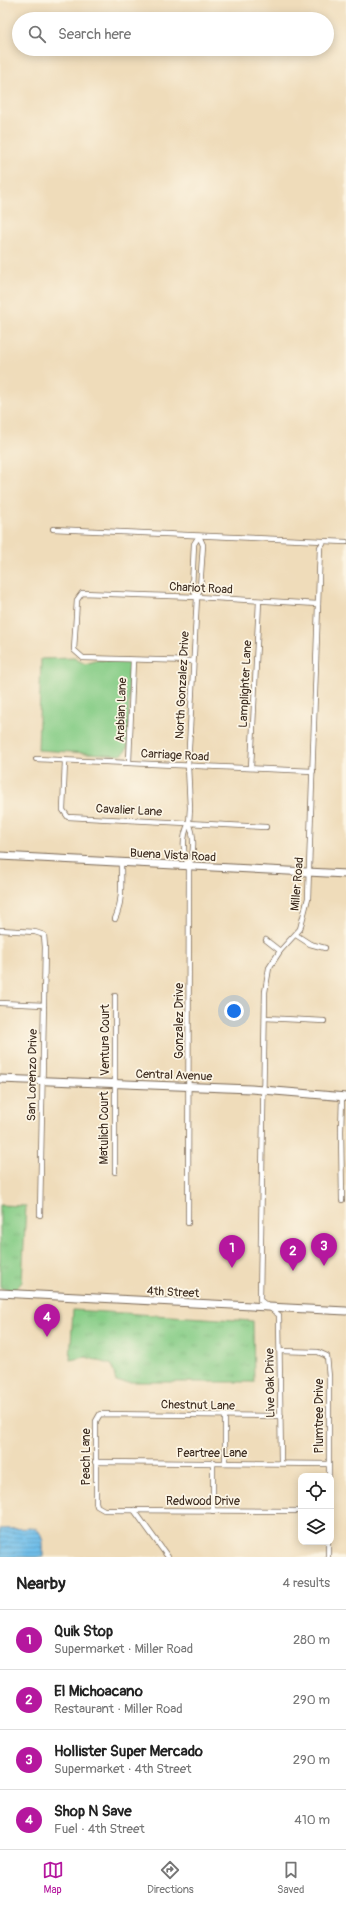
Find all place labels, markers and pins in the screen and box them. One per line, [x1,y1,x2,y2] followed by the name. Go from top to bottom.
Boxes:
[311,1233,337,1266] pin: 3
[219,1235,245,1268] pin: 1
[280,1238,306,1271] pin: 2
[34,1304,60,1337] pin: 4

